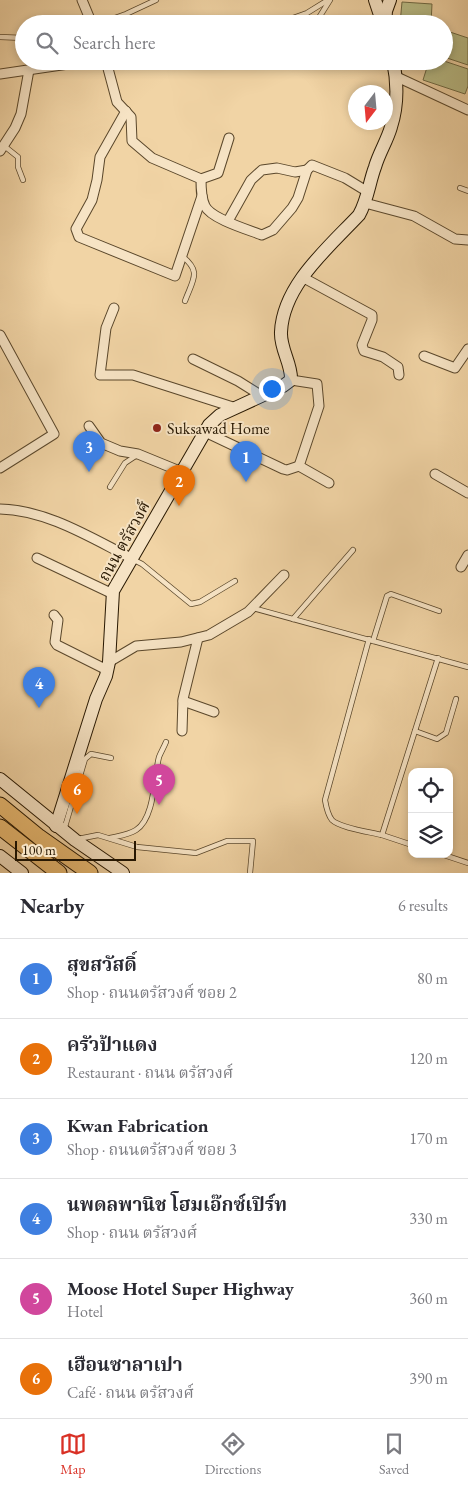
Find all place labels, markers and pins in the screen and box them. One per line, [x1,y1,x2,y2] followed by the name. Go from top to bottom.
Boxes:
[167,418,270,439] place label: Suksawad Home
[151,422,163,434] marker: Suksawad Home
[73,431,105,472] pin: 3
[230,441,262,482] pin: 1
[163,465,195,506] pin: 2
[23,667,55,708] pin: 4
[143,764,175,805] pin: 5
[61,773,93,814] pin: 6

